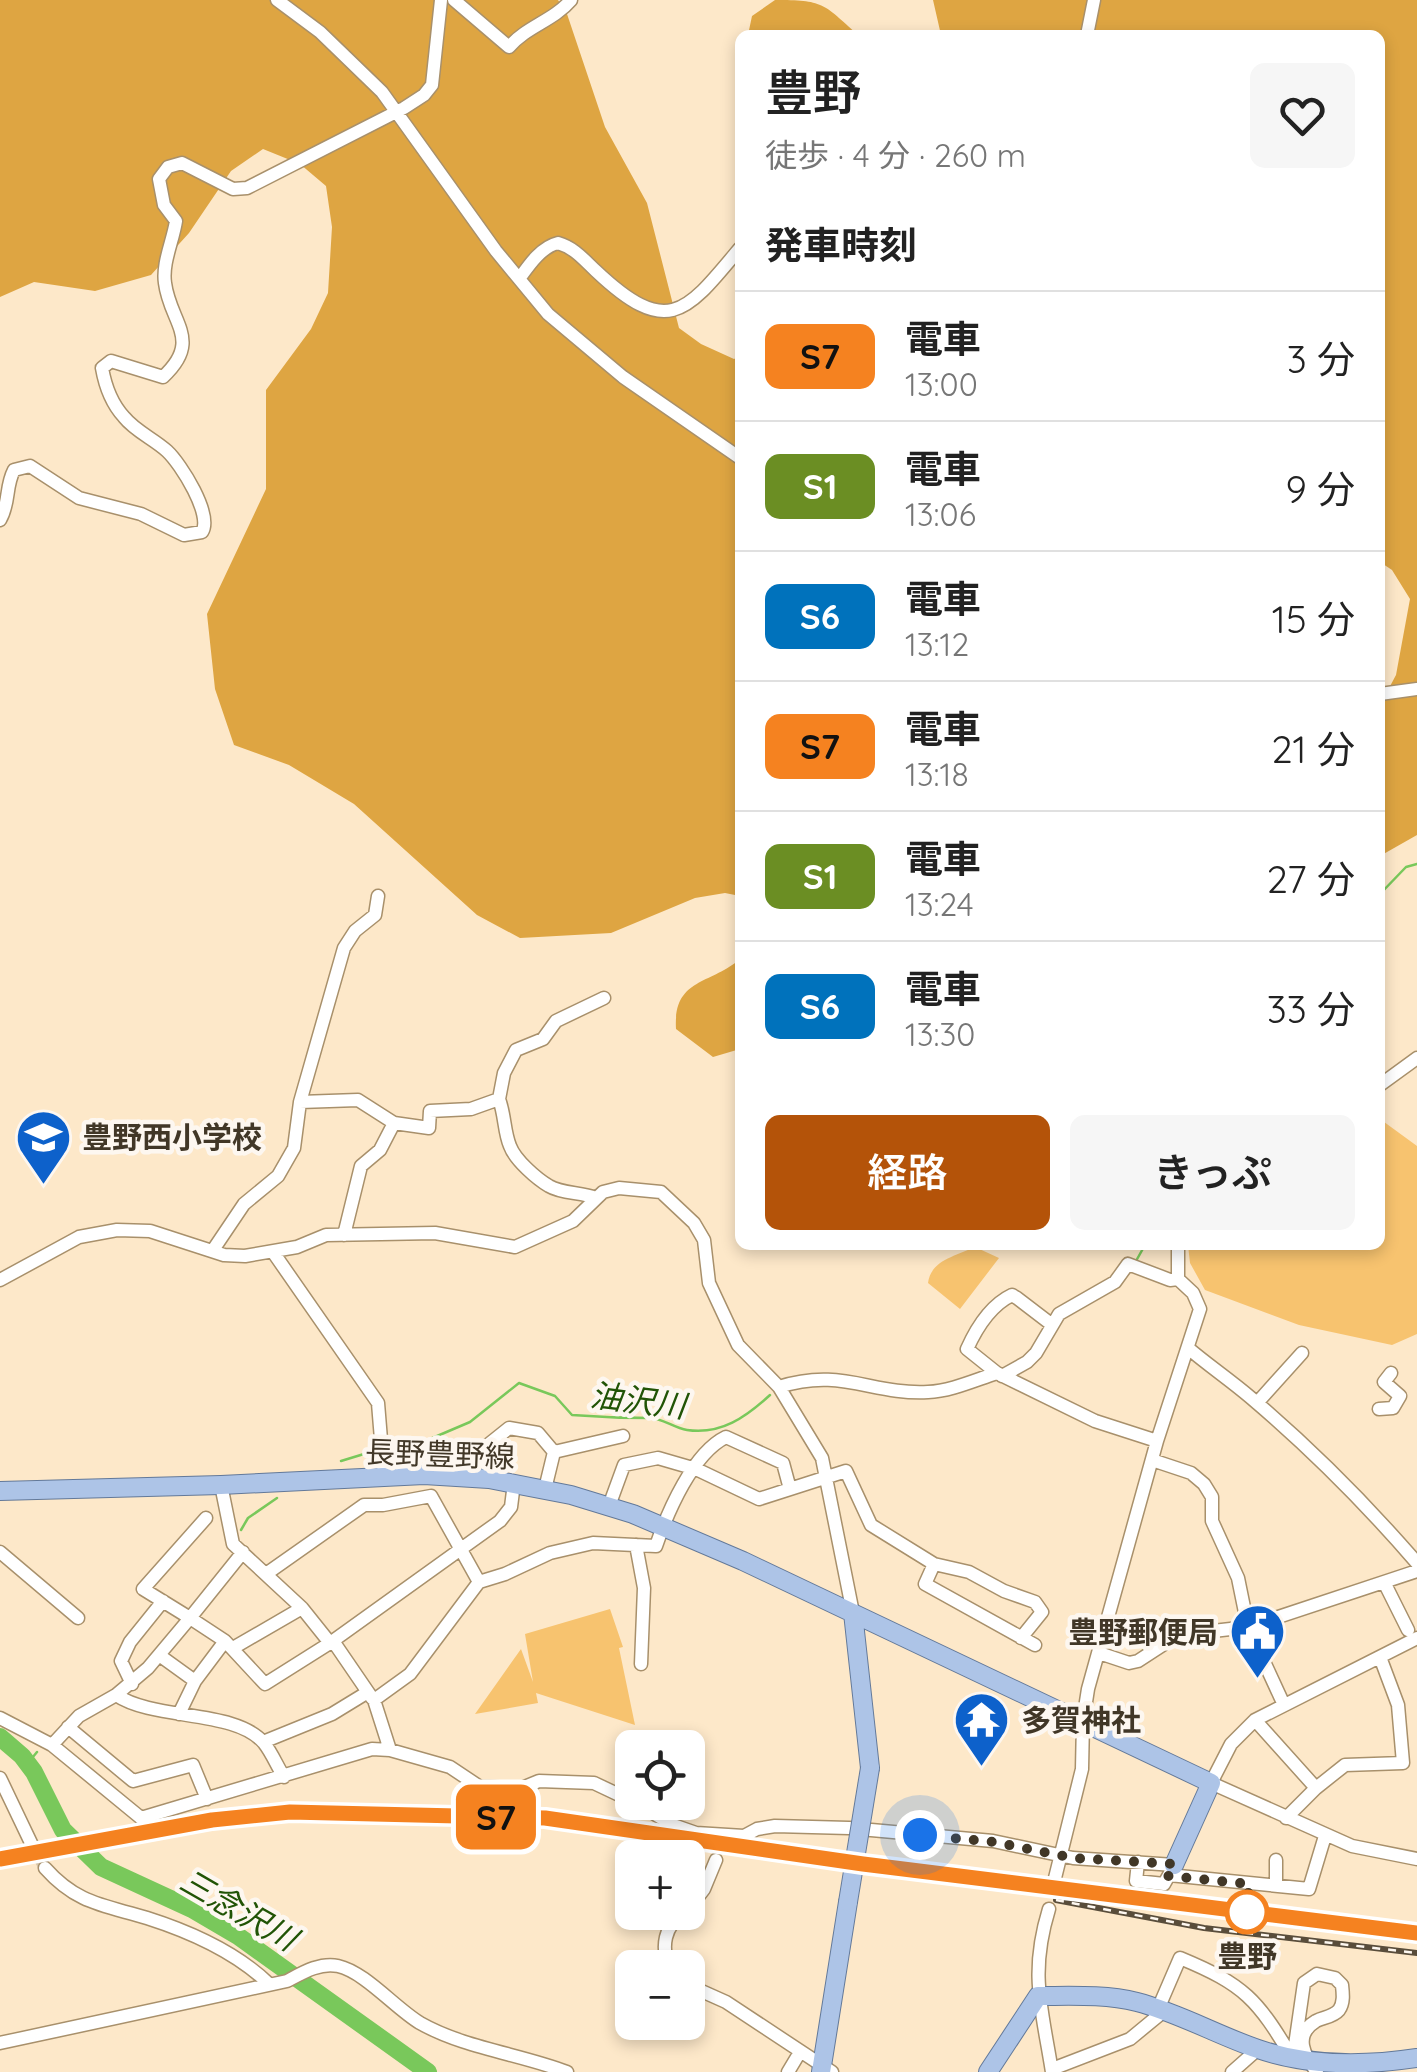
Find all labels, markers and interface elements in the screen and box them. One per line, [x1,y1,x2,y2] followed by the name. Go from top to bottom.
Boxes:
[765,62,861,122] text: 豊野
[1250,63,1355,168] button: heart
[765,135,1026,175] text: 徒歩 · 4 分 · 260 m
[765,221,917,269] text: 発車時刻
[905,315,981,363] text: 電車
[800,334,840,378] text: S7
[1287,335,1355,383] text: 3 分
[905,364,978,404] text: 13:00
[905,445,981,493] text: 電車
[803,464,837,508] text: S1
[1285,465,1355,513] text: 9 分
[905,494,976,534] text: 13:06
[905,575,981,623] text: 電車
[800,594,840,638] text: S6
[1272,595,1355,643] text: 15 分
[905,624,969,664] text: 13:12
[905,705,981,753] text: 電車
[800,724,840,768] text: S7
[1272,725,1355,773] text: 21 分
[905,754,969,794] text: 13:18
[905,835,981,883] text: 電車
[803,854,837,898] text: S1
[1267,855,1355,903] text: 27 分
[905,884,974,924] text: 13:24
[905,965,981,1013] text: 電車
[800,984,840,1028] text: S6
[1267,985,1355,1033] text: 33 分
[905,1014,975,1054] text: 13:30
[13,1107,73,1186] school or university icon: 豊野西小学校
[765,1115,1050,1230] button: 経路
[1070,1115,1355,1230] button: きっぷ
[82,1118,262,1156] place label: 豊野西小学校
[588,1374,691,1426] water label: 油沢川
[364,1432,516,1476] street label: 長野豊野線
[1227,1602,1287,1681] public building icon: 豊野郵便局
[1068,1613,1218,1651] place label: 豊野郵便局
[952,1690,1012,1769] temple icon: 多賀神社
[1021,1701,1141,1739] place label: 多賀神社
[615,1730,705,2040] map controls
[615,1730,705,1820] button: locate
[451,1784,541,1850] line badge: S7
[476,1795,516,1839] text: S7
[895,1810,945,1860] your location
[615,1840,705,1930] button: +
[174,1860,307,1960] water label: 三念沢川
[1226,1891,1268,1933] marker: 豊野
[1217,1937,1277,1975] place label: 豊野
[615,1950,705,2040] button: −

